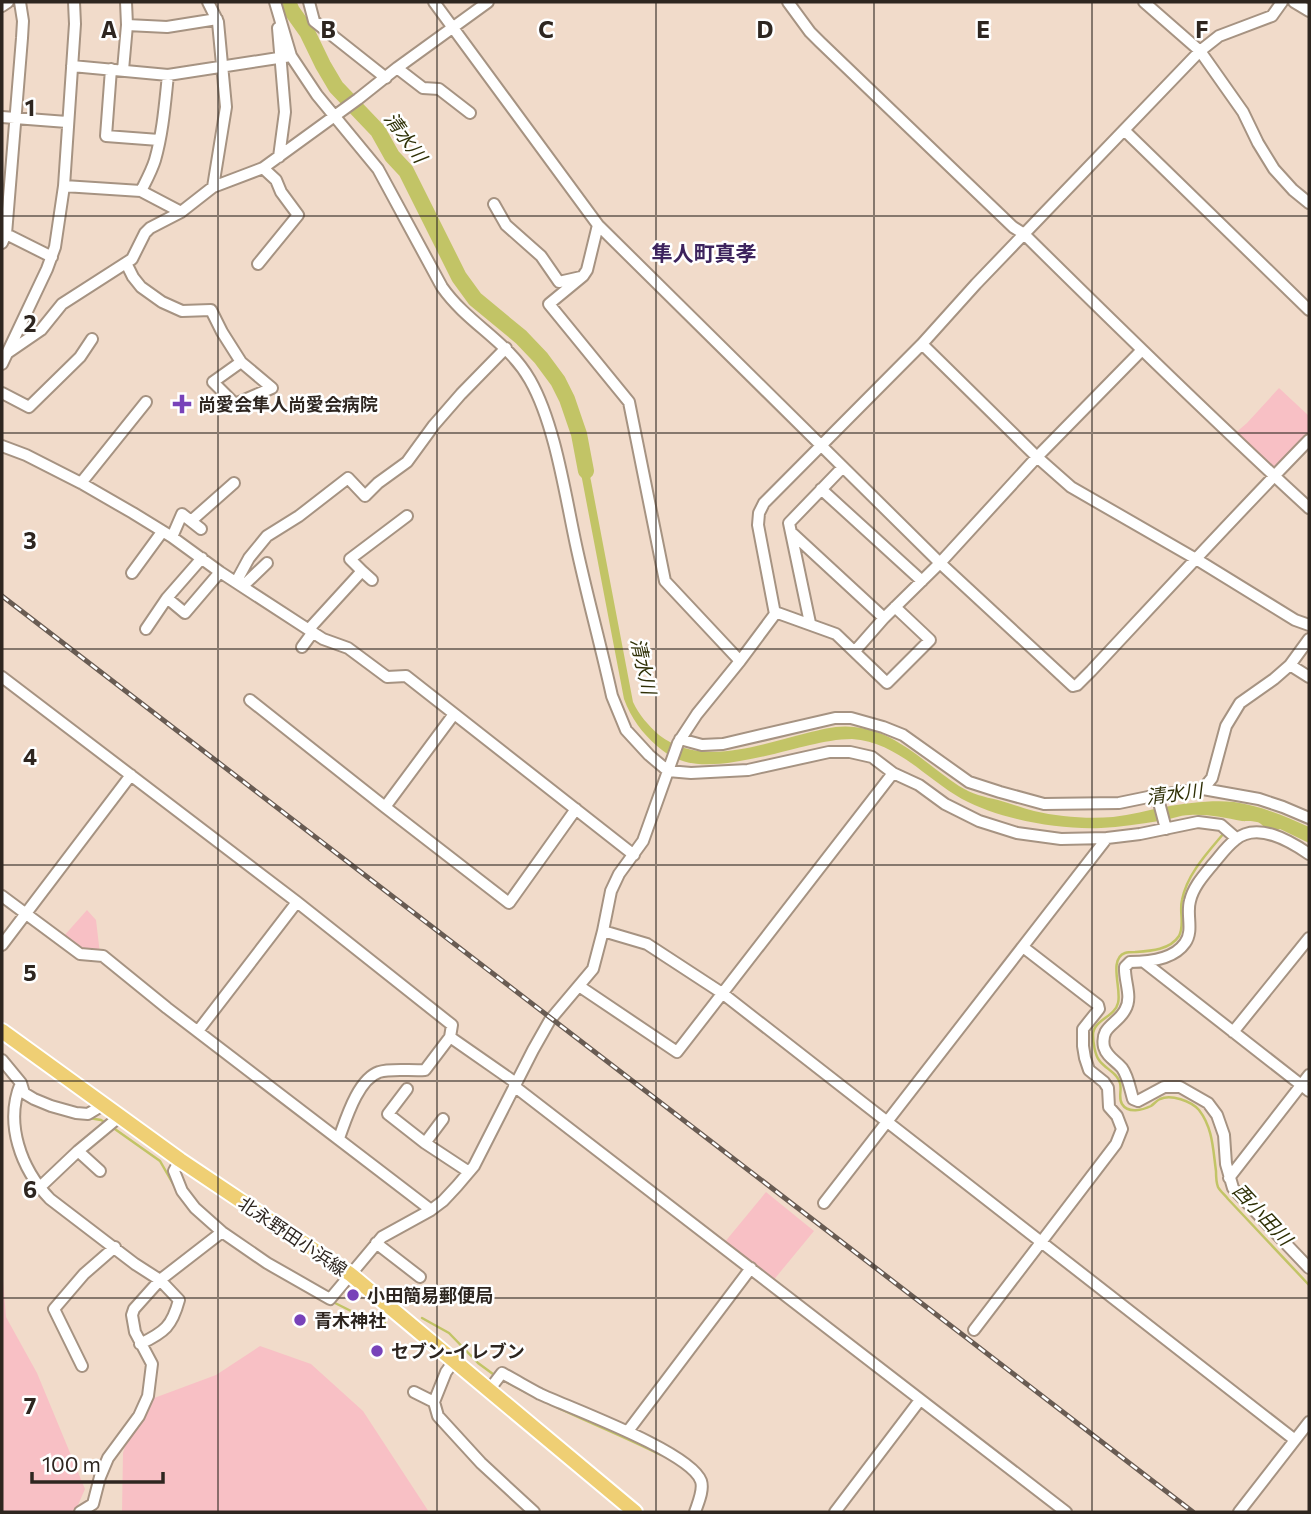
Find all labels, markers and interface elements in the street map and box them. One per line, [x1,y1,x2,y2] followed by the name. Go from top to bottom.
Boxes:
[101,15,118,43] text: A
[320,15,336,43] text: B
[538,15,554,43] text: C
[757,15,774,43] text: D
[976,15,990,43] text: E
[1195,15,1209,43] text: F
[25,93,35,121] text: 1
[380,107,433,168] water label: 清水川
[652,240,757,265] district label: 隼人町真孝
[23,309,37,337] text: 2
[198,393,378,415] place label: 尚愛会隼人尚愛会病院
[172,394,192,414] marker: 尚愛会隼人尚愛会病院
[23,526,37,554] text: 3
[627,636,662,698] water label: 清水川
[23,742,37,770] text: 4
[1144,778,1206,808] water label: 清水川
[23,958,37,986] text: 5
[23,1175,37,1203] text: 6
[1229,1178,1299,1251] water label: 西小田川
[235,1192,351,1280] street label: 北永野田小浜線
[367,1284,493,1306] place label: 小田簡易郵便局
[345,1287,361,1303] marker: 小田簡易郵便局
[314,1309,386,1331] place label: 青木神社
[292,1312,308,1328] marker: 青木神社
[391,1340,525,1362] place label: セブン-イレブン
[369,1343,385,1359] marker: セブン-イレブン
[24,1391,36,1419] text: 7
[32,1440,163,1484] scale bar
[42,1451,101,1476] text: 100 m

